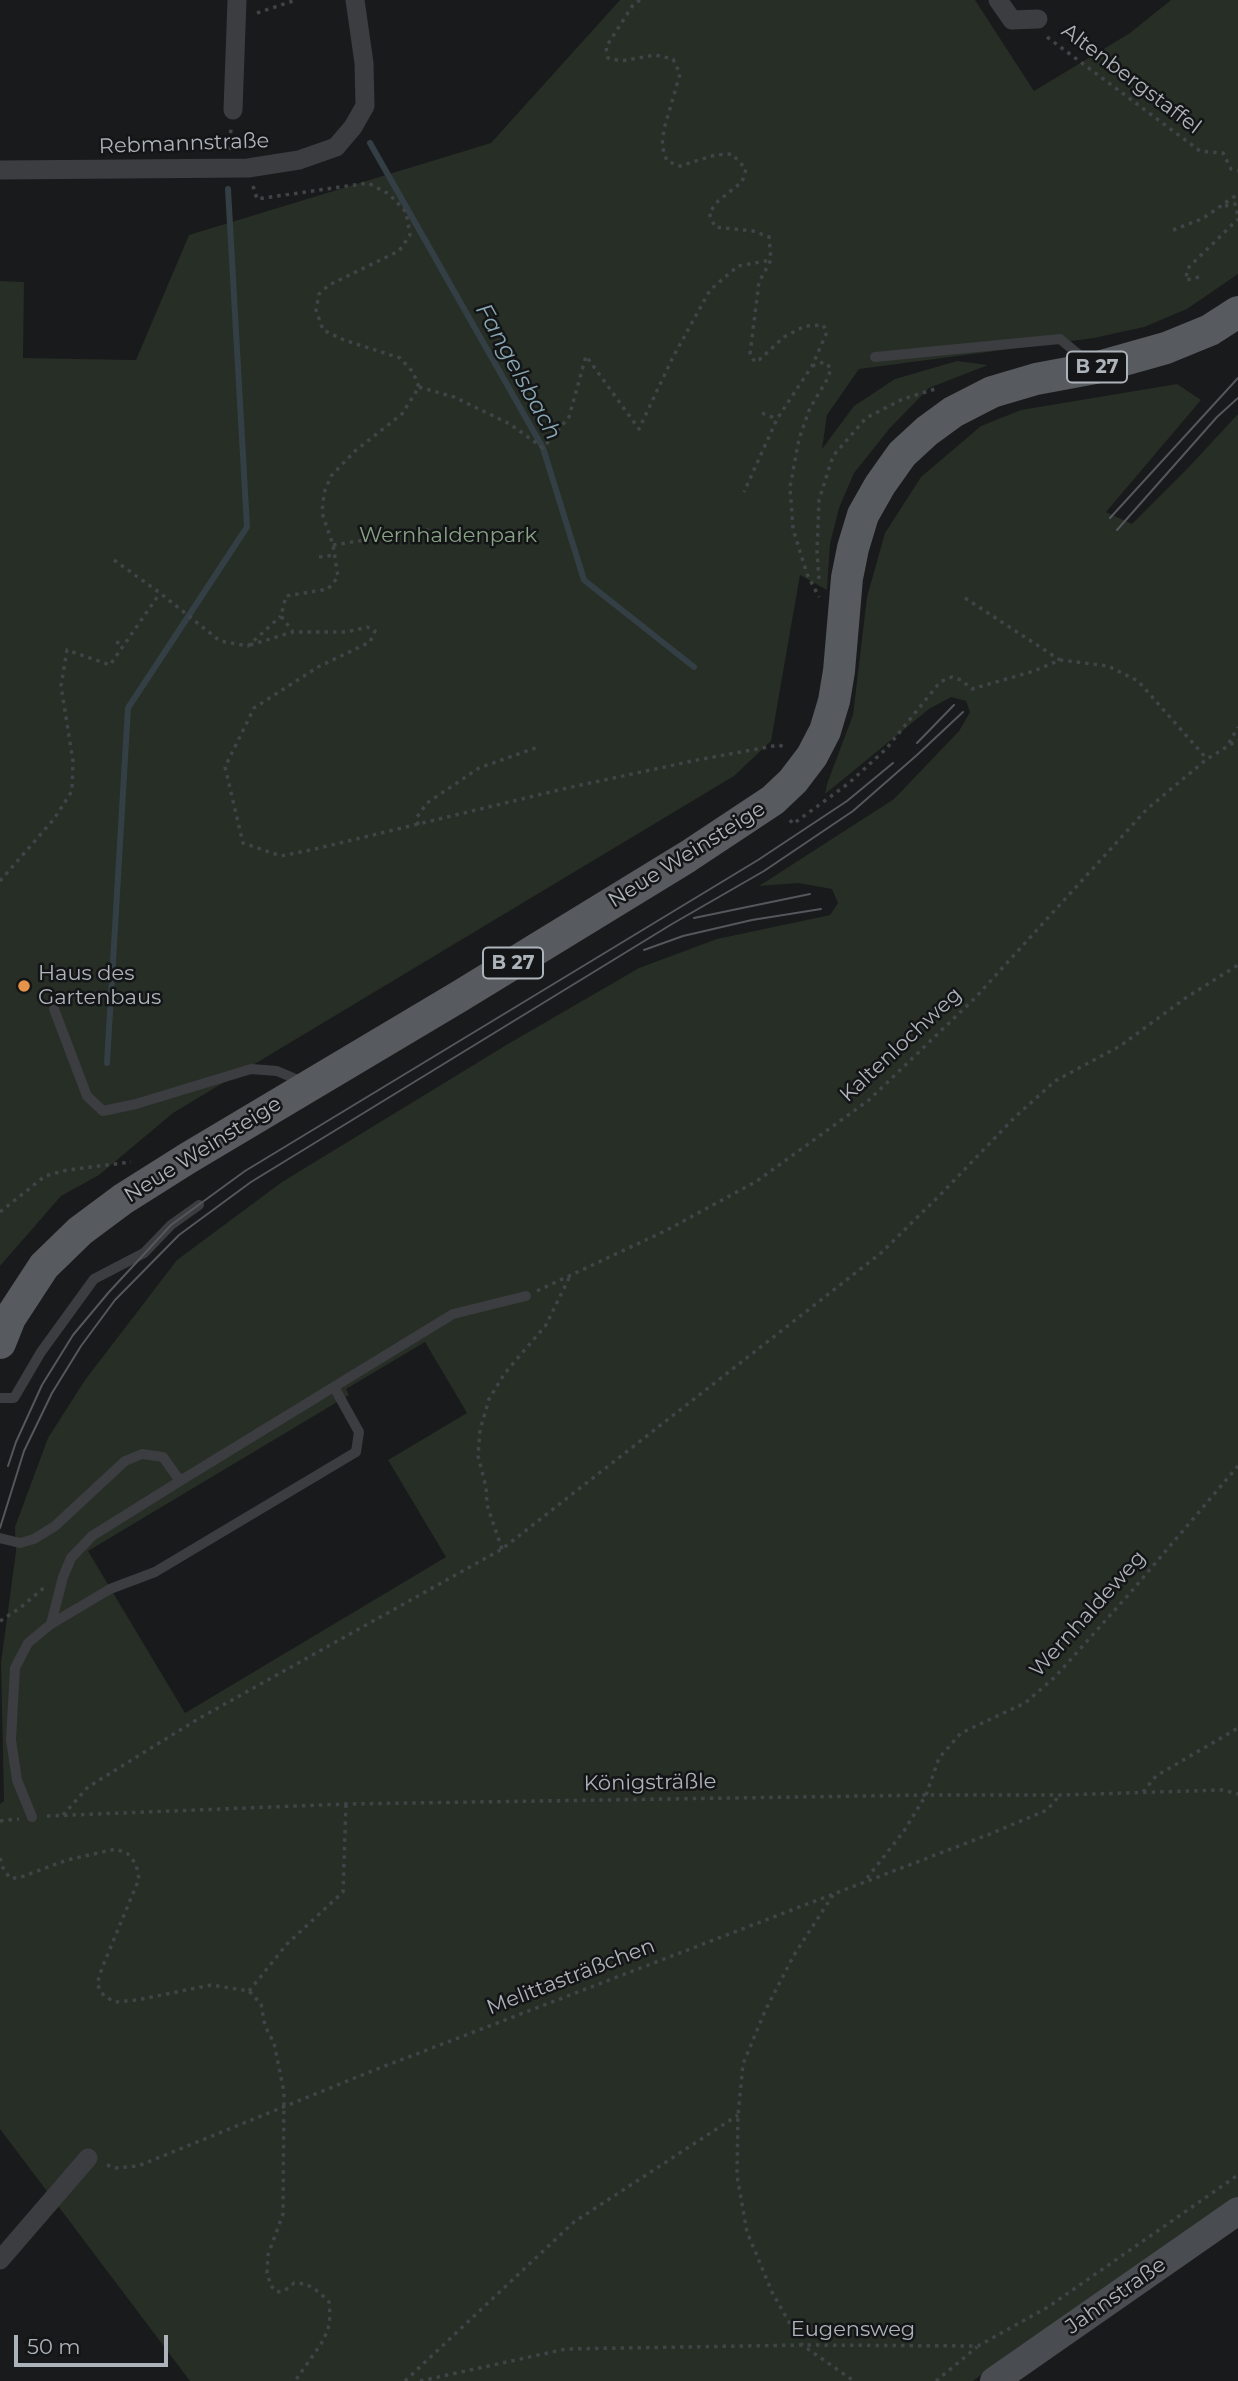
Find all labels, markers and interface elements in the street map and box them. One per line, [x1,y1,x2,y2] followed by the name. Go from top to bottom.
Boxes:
[1056,18,1206,140] street label: Altenbergstaffel
[98,128,270,160] street label: Rebmannstraße
[469,299,567,445] water label: Fangelsbach
[1067,352,1127,382] road number: B 27
[359,523,537,549] park label: Wernhaldenpark
[604,796,770,914] street label: Neue Weinsteige
[483,948,543,979] road number: B 27
[38,961,161,1011] place label: Haus des Gartenbaus
[16,978,32,994] marker: Haus des Gartenbaus
[835,982,967,1108] street label: Kaltenlochweg
[120,1091,286,1209] street label: Neue Weinsteige
[1025,1546,1151,1682] street label: Wernhaldeweg
[583,1769,717,1797] street label: Königsträßle
[483,1933,659,2021] street label: Melittasträßchen
[1061,2252,1171,2340] street label: Jahnstraße
[791,2317,915,2343] street label: Eugensweg
[18,2322,172,2366] scale bar
[27,2334,81,2359] text: 50 m

